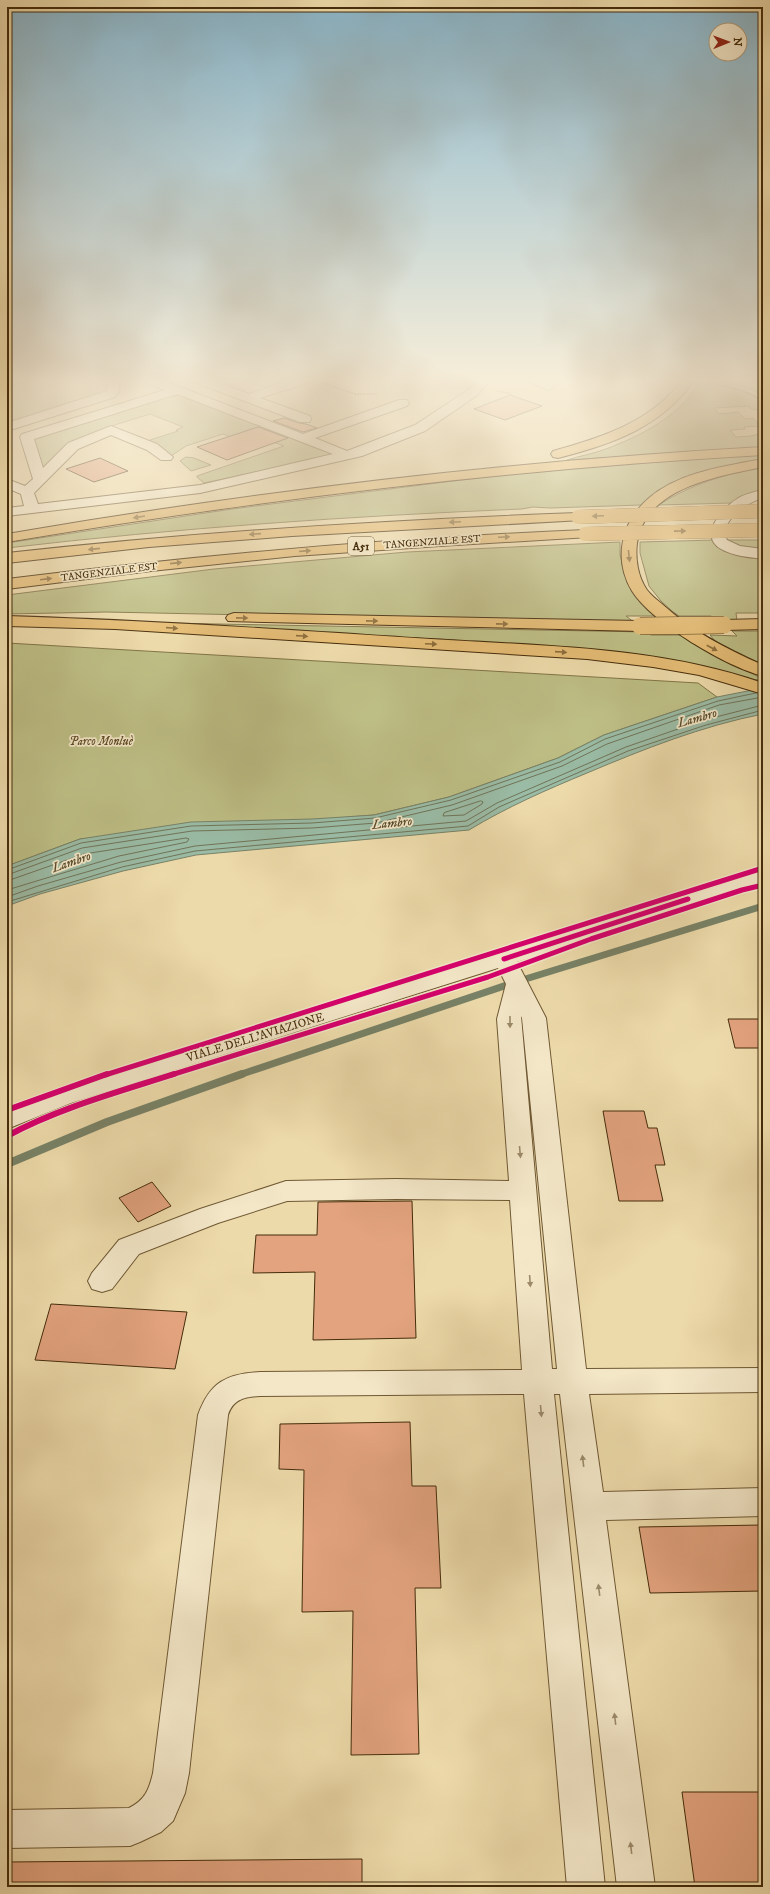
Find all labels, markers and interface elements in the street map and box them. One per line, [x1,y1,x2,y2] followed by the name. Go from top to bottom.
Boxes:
[708,22,748,62] north arrow
[730,37,744,46] text: N
[592,513,604,520] one-way arrow
[133,514,145,520] one-way arrow
[448,519,461,525] one-way arrow
[674,528,687,534] one-way arrow
[249,531,261,538] one-way arrow
[383,533,481,551] street label: TANGENZIALE EST
[498,534,511,540] one-way arrow
[348,537,374,555] road number: A51
[88,545,100,552] one-way arrow
[299,547,311,554] one-way arrow
[626,550,632,562] one-way arrow
[60,560,159,584] street label: TANGENZIALE EST
[169,560,182,566] one-way arrow
[40,576,52,582] one-way arrow
[236,615,249,621] one-way arrow
[366,618,379,624] one-way arrow
[496,621,509,627] one-way arrow
[166,625,178,632] one-way arrow
[296,633,308,640] one-way arrow
[425,641,437,648] one-way arrow
[707,645,718,651] one-way arrow
[555,649,567,656] one-way arrow
[675,705,719,731] water label: Lambro
[69,734,134,749] park label: Parco Monluè
[370,813,413,833] water label: Lambro
[49,848,93,876] water label: Lambro
[184,1009,326,1066] street label: VIALE DELL'AVIAZIONE
[507,1016,513,1029] one-way arrow
[517,1146,523,1158] one-way arrow
[527,1275,534,1287] one-way arrow
[537,1405,544,1417] one-way arrow
[580,1455,586,1467] one-way arrow
[596,1584,602,1596] one-way arrow
[612,1713,619,1725] one-way arrow
[628,1842,635,1854] one-way arrow

